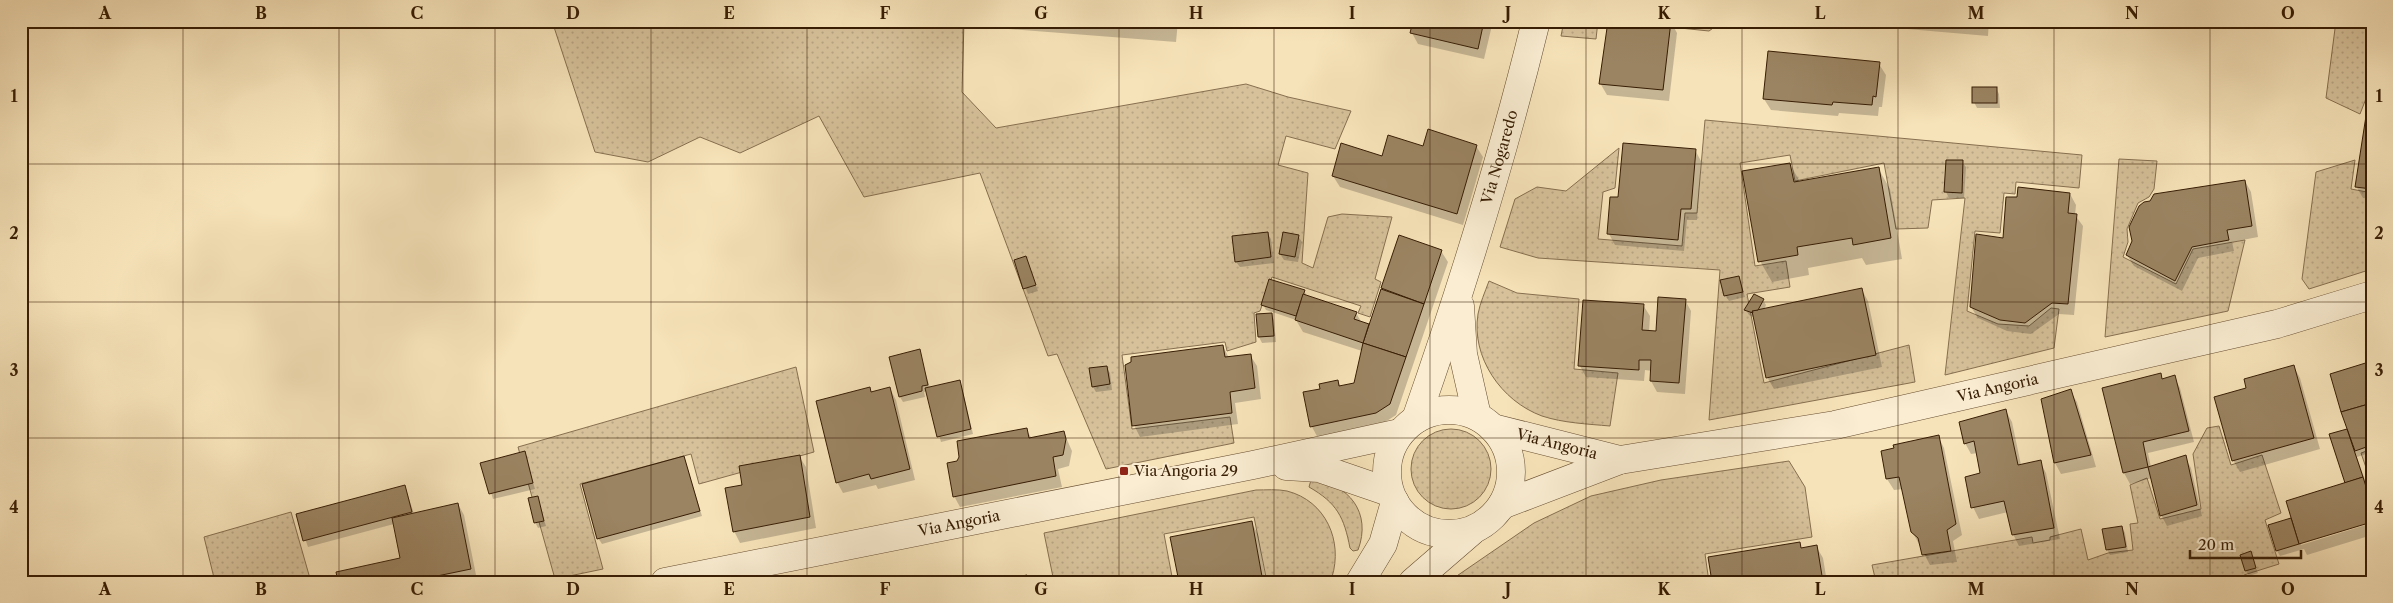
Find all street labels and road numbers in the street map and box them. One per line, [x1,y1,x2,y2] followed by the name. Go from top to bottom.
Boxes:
[1476,108,1522,207] street label: Via Nogaredo
[1954,369,2040,406] street label: Via Angoria
[1514,424,1600,463] street label: Via Angoria
[916,506,1002,541] street label: Via Angoria

